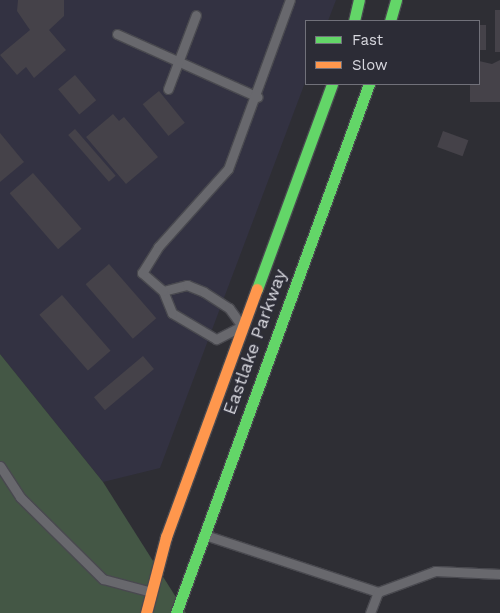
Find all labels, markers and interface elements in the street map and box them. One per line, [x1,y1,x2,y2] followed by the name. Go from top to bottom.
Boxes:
[305,20,480,85] legend
[352,31,383,49] text: Fast
[352,56,388,74] text: Slow
[219,266,291,418] street label: Eastlake Parkway

